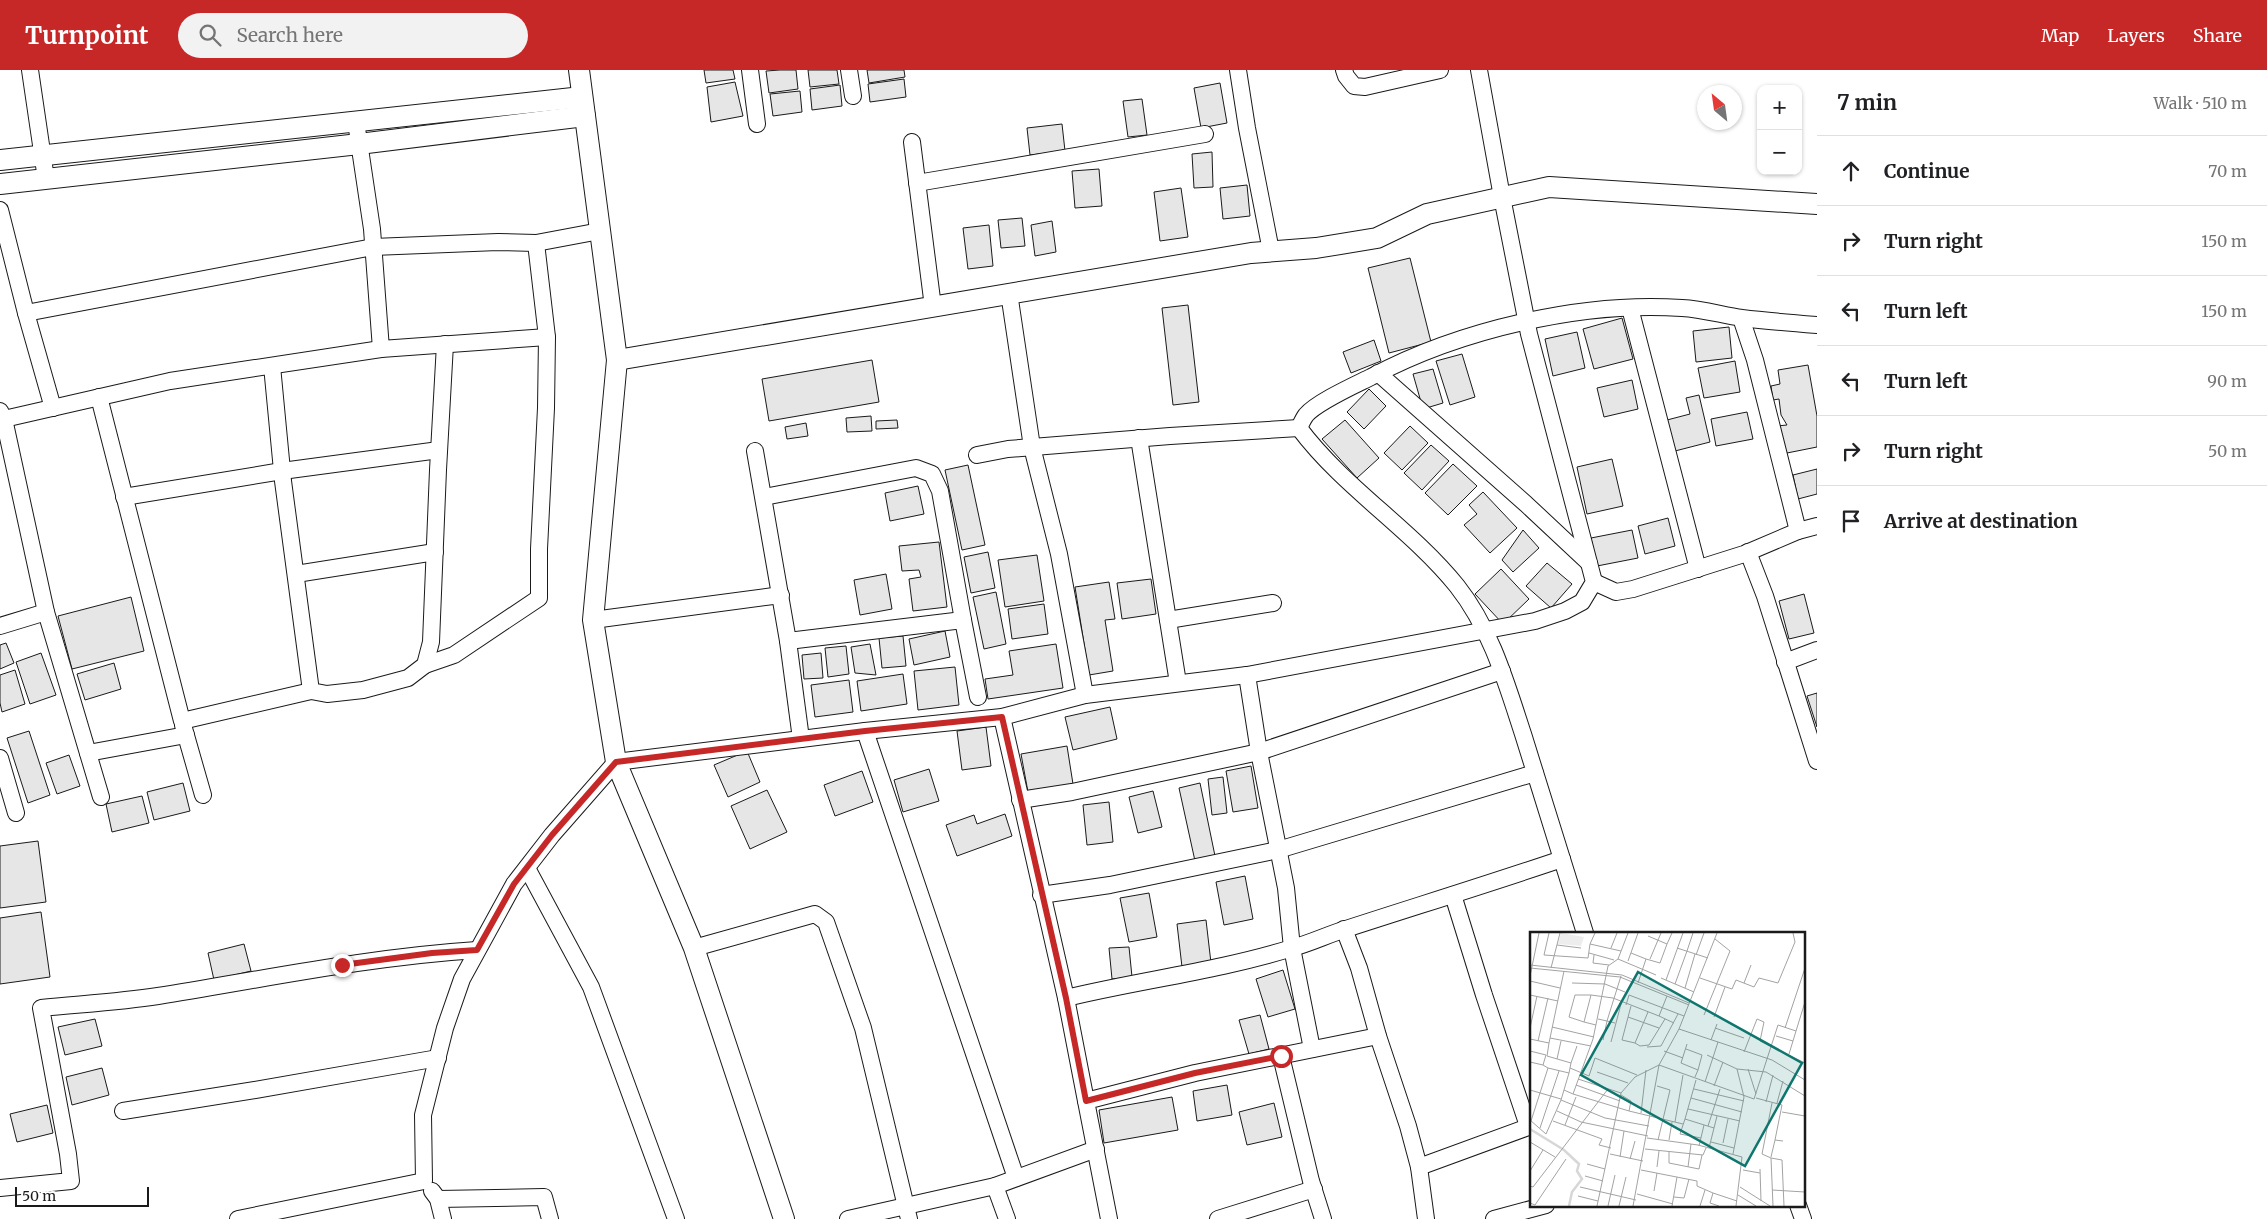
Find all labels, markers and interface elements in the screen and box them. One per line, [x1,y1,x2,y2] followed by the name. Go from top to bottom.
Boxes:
[178,13,528,58] search box
[25,20,148,51] text: Turnpoint
[196,21,224,49] icon: search
[236,23,343,47] text: Search here
[2041,24,2079,47] text: Map
[2107,24,2165,47] text: Layers
[2193,24,2242,47] text: Share
[1697,85,1742,130] north arrow
[1757,85,1802,175] map controls
[1757,85,1802,130] button: +
[1837,89,1897,116] text: 7 min
[2153,93,2247,113] text: Walk · 510 m
[1757,130,1802,175] button: −
[1837,157,1865,185] icon: ahead
[1884,159,1970,183] text: Continue
[2208,161,2247,181] text: 70 m
[1837,227,1865,255] icon: right
[1884,229,1983,253] text: Turn right
[2201,231,2247,251] text: 150 m
[1837,297,1865,325] icon: left
[1884,299,1968,323] text: Turn left
[2201,301,2247,321] text: 150 m
[1837,367,1865,395] icon: left
[1884,369,1968,393] text: Turn left
[2207,371,2247,391] text: 90 m
[1837,437,1865,465] icon: right
[1884,439,1983,463] text: Turn right
[2208,441,2247,461] text: 50 m
[1837,507,1865,535] icon: arrive
[1884,509,2078,533] text: Arrive at destination
[1530,932,1804,1206] inset map
[331,954,354,977] route end
[1270,1045,1293,1068] route start
[15,1184,149,1207] scale bar
[22,1187,56,1205] text: 50 m

